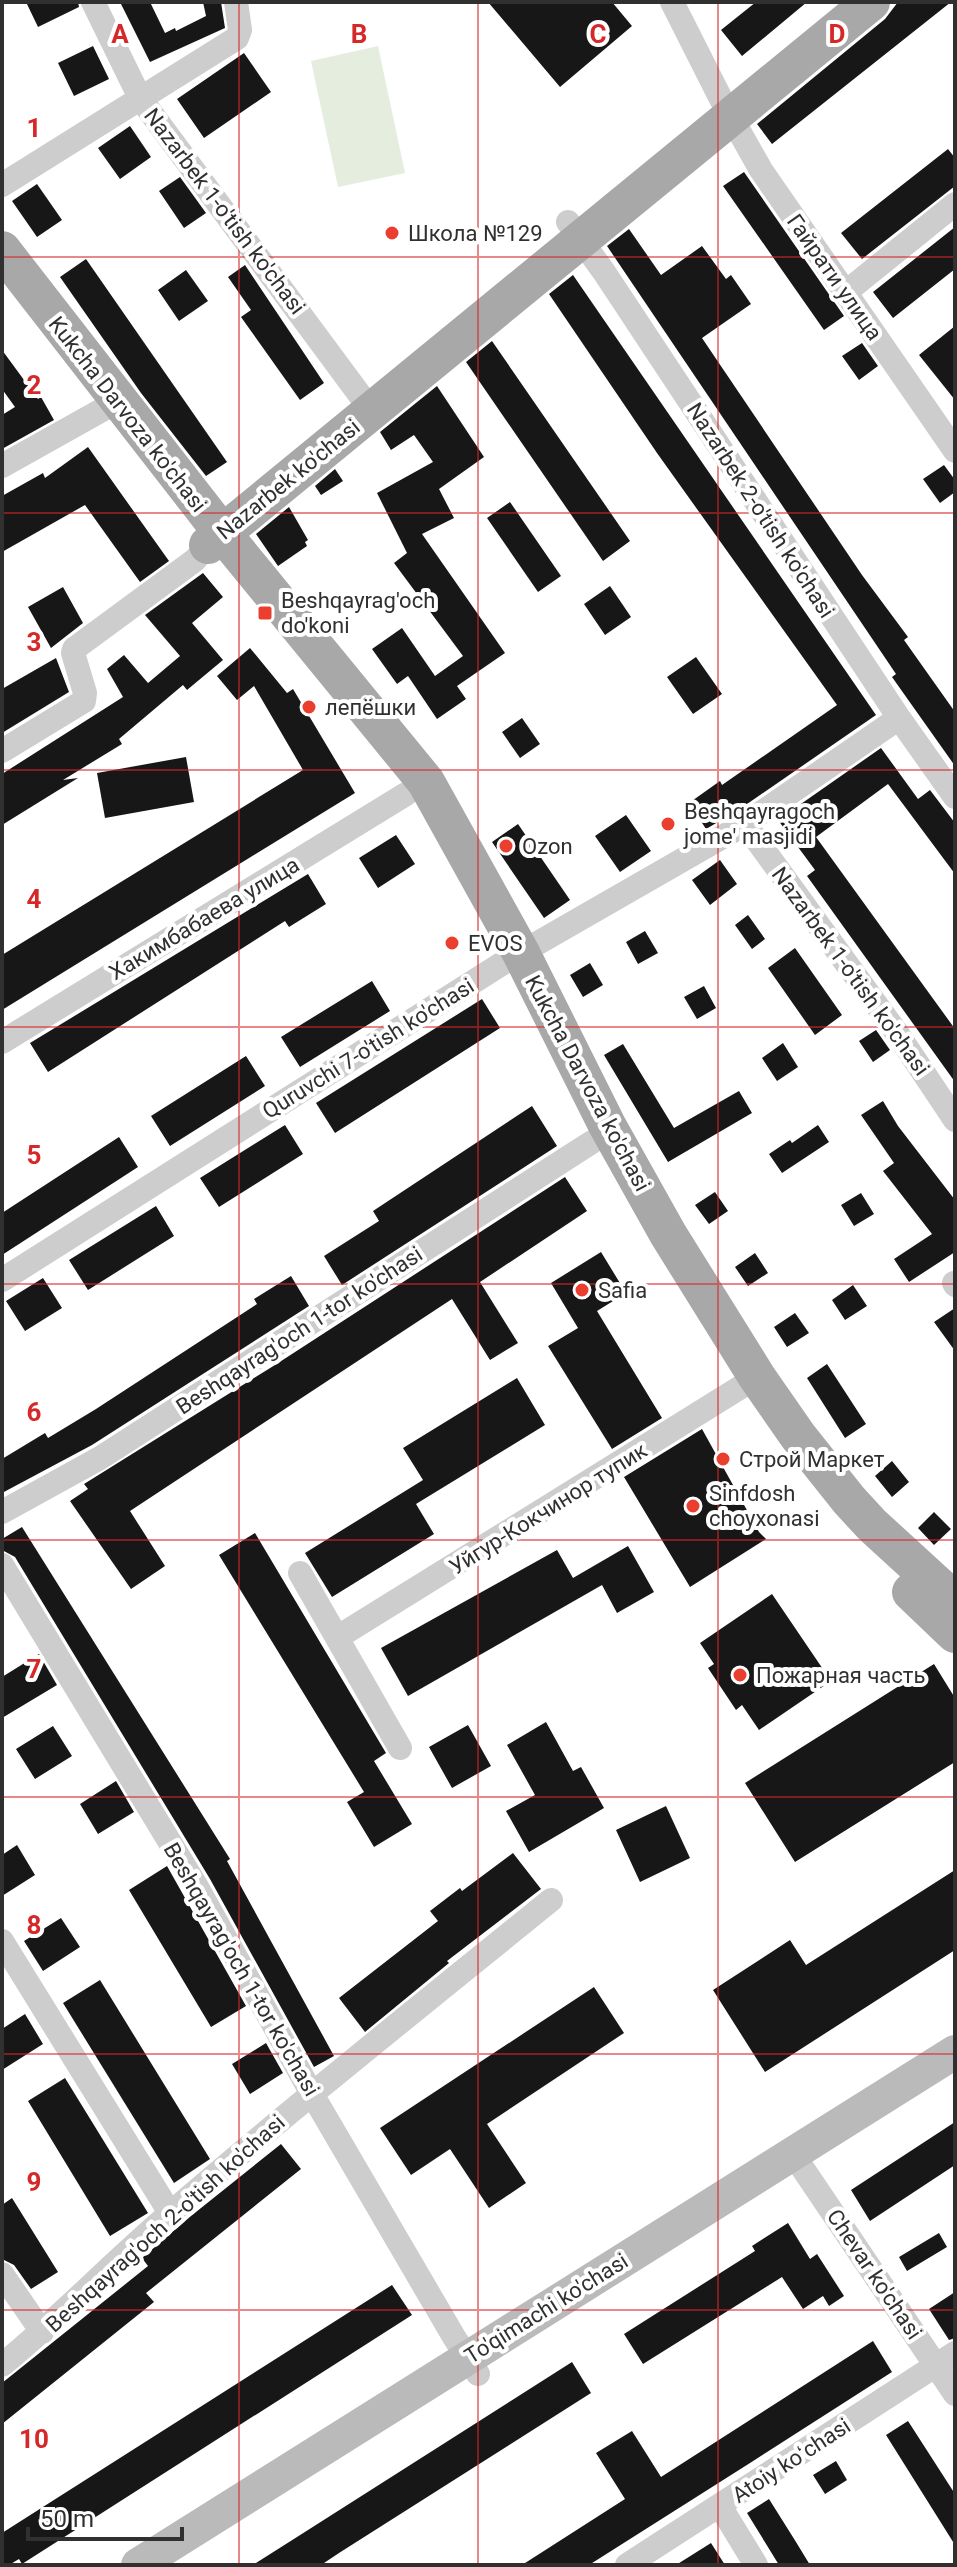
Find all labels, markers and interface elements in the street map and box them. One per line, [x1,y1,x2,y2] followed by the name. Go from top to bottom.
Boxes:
[111,19,129,49] text: A
[351,19,367,49] text: B
[589,19,607,49] text: C
[829,19,845,49] text: D
[139,103,310,319] street label: Nazarbek 1-o'tish ko'chasi
[27,113,41,143] text: 1
[782,210,887,345] street label: Гайрати улица
[408,221,543,246] place label: Школа №129
[383,224,401,242] marker: Школа №129
[44,312,212,517] street label: Kukcha Darvoza ko'chasi
[27,370,41,400] text: 2
[682,398,839,622] street label: Nazarbek 2-o'tish ko'chasi
[212,414,365,545] street label: Nazarbek ko'chasi
[281,588,435,638] place label: Beshqayrag'och do'koni
[256,604,274,622] marker: Beshqayrag'och do'koni
[27,627,41,657] text: 3
[325,695,416,720] place label: лепёшки
[300,698,318,716] marker: лепёшки
[683,799,835,849] place label: Beshqayragoch jome' masjidi
[659,815,677,833] marker: Beshqayragoch jome' masjidi
[522,834,573,859] place label: Ozon
[497,837,515,855] marker: Ozon
[105,852,304,985] street label: Хакимбабаева улица
[767,862,935,1080] street label: Nazarbek 1-o'tish ko'chasi
[27,884,42,914] text: 4
[468,931,523,956] place label: EVOS
[443,934,461,952] marker: EVOS
[520,971,655,1195] street label: Kukcha Darvoza ko'chasi
[258,973,479,1124] street label: Quruvchi 7-o'tish ko'chasi
[27,1140,41,1170] text: 5
[172,1241,427,1419] street label: Beshqayrag'och 1-tor ko'chasi
[598,1278,647,1303] place label: Safia
[573,1281,591,1299] marker: Safia
[27,1397,42,1427] text: 6
[445,1437,652,1579] street label: Уйгур-Кокчинор тупик
[739,1447,885,1472] place label: Строй Маркет
[714,1450,732,1468] marker: Строй Маркет
[709,1481,820,1531] place label: Sinfdosh choyxonasi
[684,1497,702,1515] marker: Sinfdosh choyxonasi
[27,1654,41,1684] text: 7
[756,1663,925,1688] place label: Пожарная часть
[731,1666,749,1684] marker: Пожарная часть
[159,1838,324,2100] street label: Beshqayrag'och 1-tor ko'chasi
[27,1910,41,1940] text: 8
[41,2110,290,2337] street label: Beshqayrag'och 2-o'tish ko'chasi
[27,2167,41,2197] text: 9
[822,2205,927,2344] street label: Chevar ko'chasi
[460,2248,632,2369] street label: To'qimachi ko'chasi
[728,2413,855,2508] street label: Atoiy koʻchasi
[19,2424,49,2454] text: 10
[28,2491,182,2541] scale bar
[40,2505,94,2533] text: 50 m

